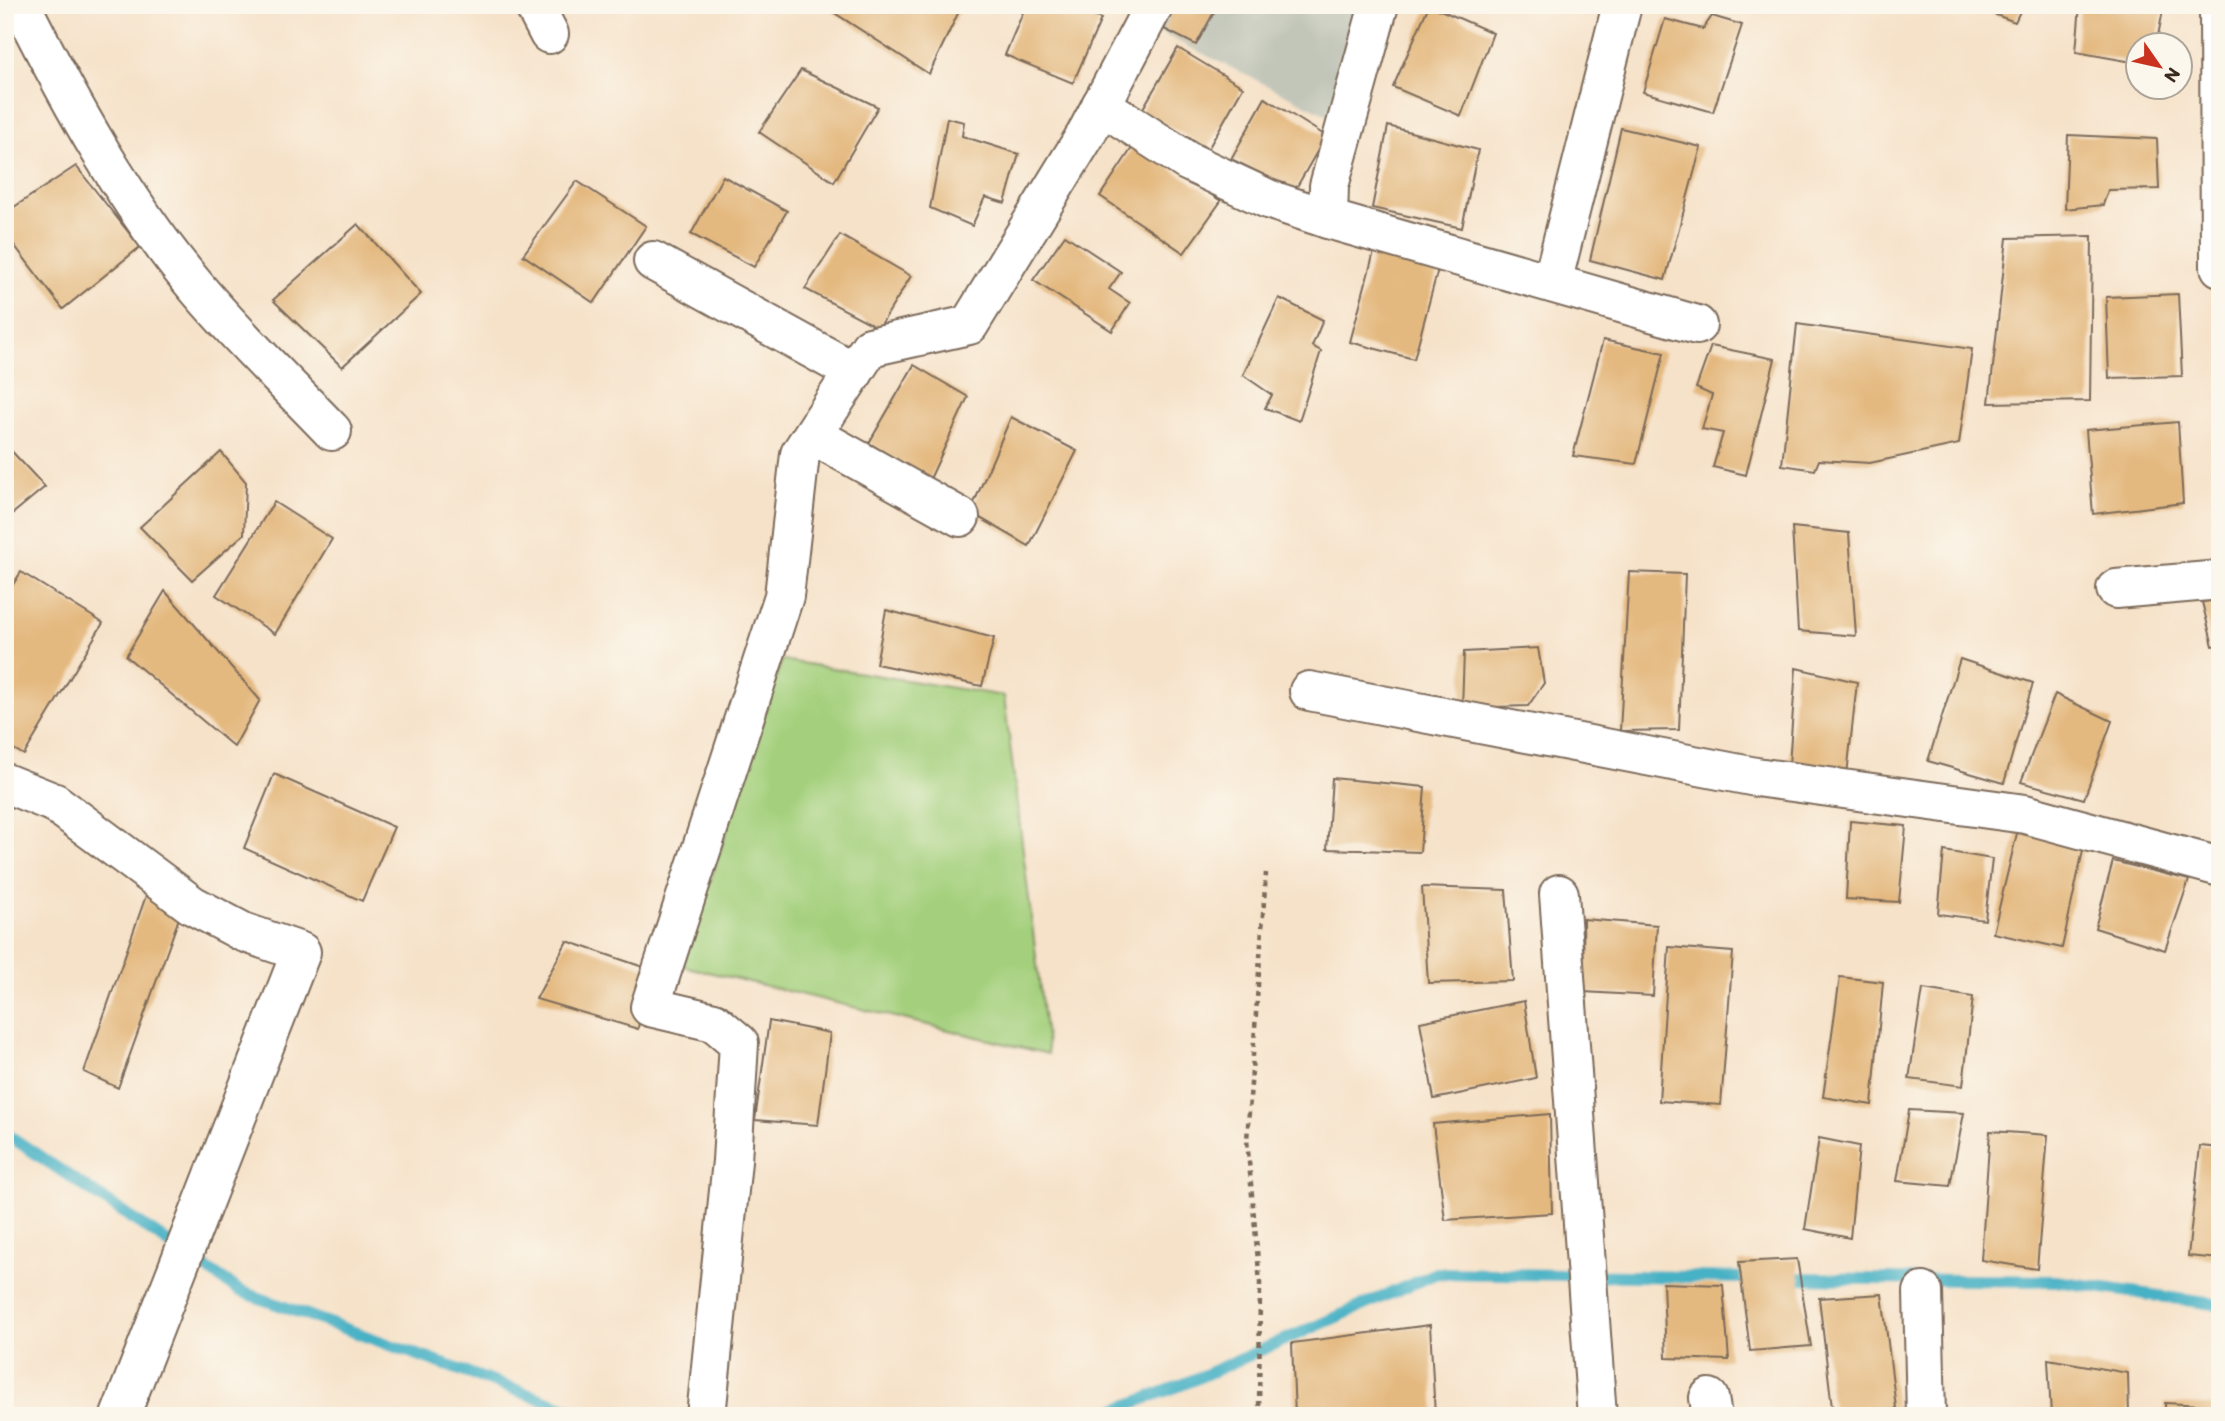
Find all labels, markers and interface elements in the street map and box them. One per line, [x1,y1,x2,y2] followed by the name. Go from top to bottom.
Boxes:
[2124,32,2194,102] north arrow
[2160,63,2186,87] text: N

